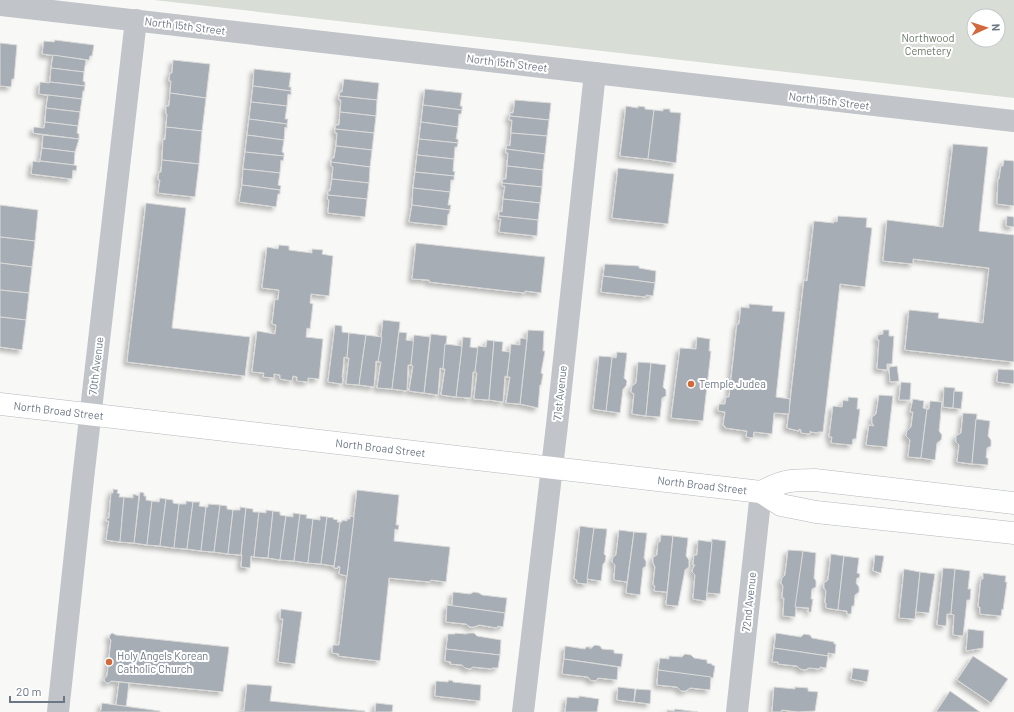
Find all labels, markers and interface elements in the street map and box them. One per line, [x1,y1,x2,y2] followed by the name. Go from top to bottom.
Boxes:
[966,8,1006,48] north arrow
[144,14,226,37] street label: North 15th Street
[990,23,1003,31] text: N
[901,31,955,57] park label: Northwood Cemetery
[466,51,548,74] street label: North 15th Street
[788,89,870,112] street label: North 15th Street
[85,336,106,396] street label: 70th Avenue
[550,365,569,421] street label: 71st Avenue
[699,377,766,390] place label: Temple Judea
[686,379,696,389] marker: Temple Judea
[13,399,104,422] street label: North Broad Street
[335,436,426,459] street label: North Broad Street
[657,473,748,496] street label: North Broad Street
[739,571,758,633] street label: 72nd Avenue
[117,649,208,675] place label: Holy Angels Korean Catholic Church
[104,657,114,667] marker: Holy Angels Korean Catholic Church
[10,678,64,704] scale bar
[16,684,42,698] text: 20 m

